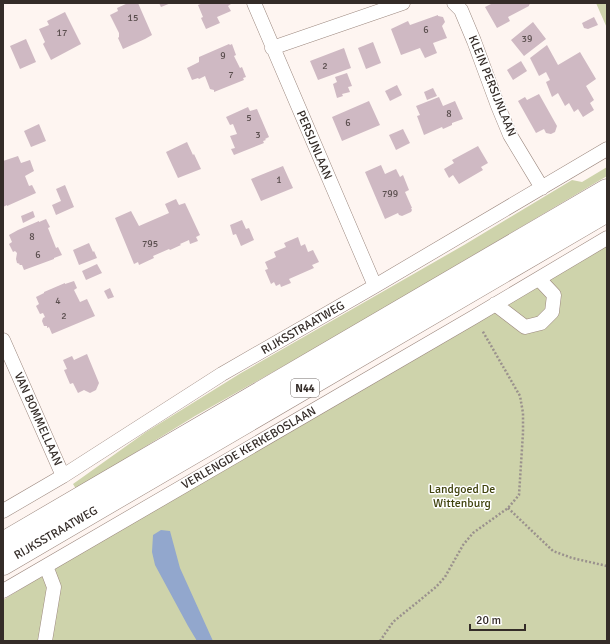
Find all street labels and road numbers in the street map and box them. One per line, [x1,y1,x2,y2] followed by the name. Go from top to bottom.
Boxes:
[465,33,519,139] street label: KLEIN PERSIJNLAAN
[293,108,335,182] street label: PERSIJNLAAN
[259,298,347,358] street label: RIJKSSTRAATWEG
[11,370,65,468] street label: VAN BOMMELLAAN
[291,379,319,397] road number: N44
[179,403,319,493] street label: VERLENGDE KERKEBOSLAAN
[12,503,100,563] street label: RIJKSSTRAATWEG

